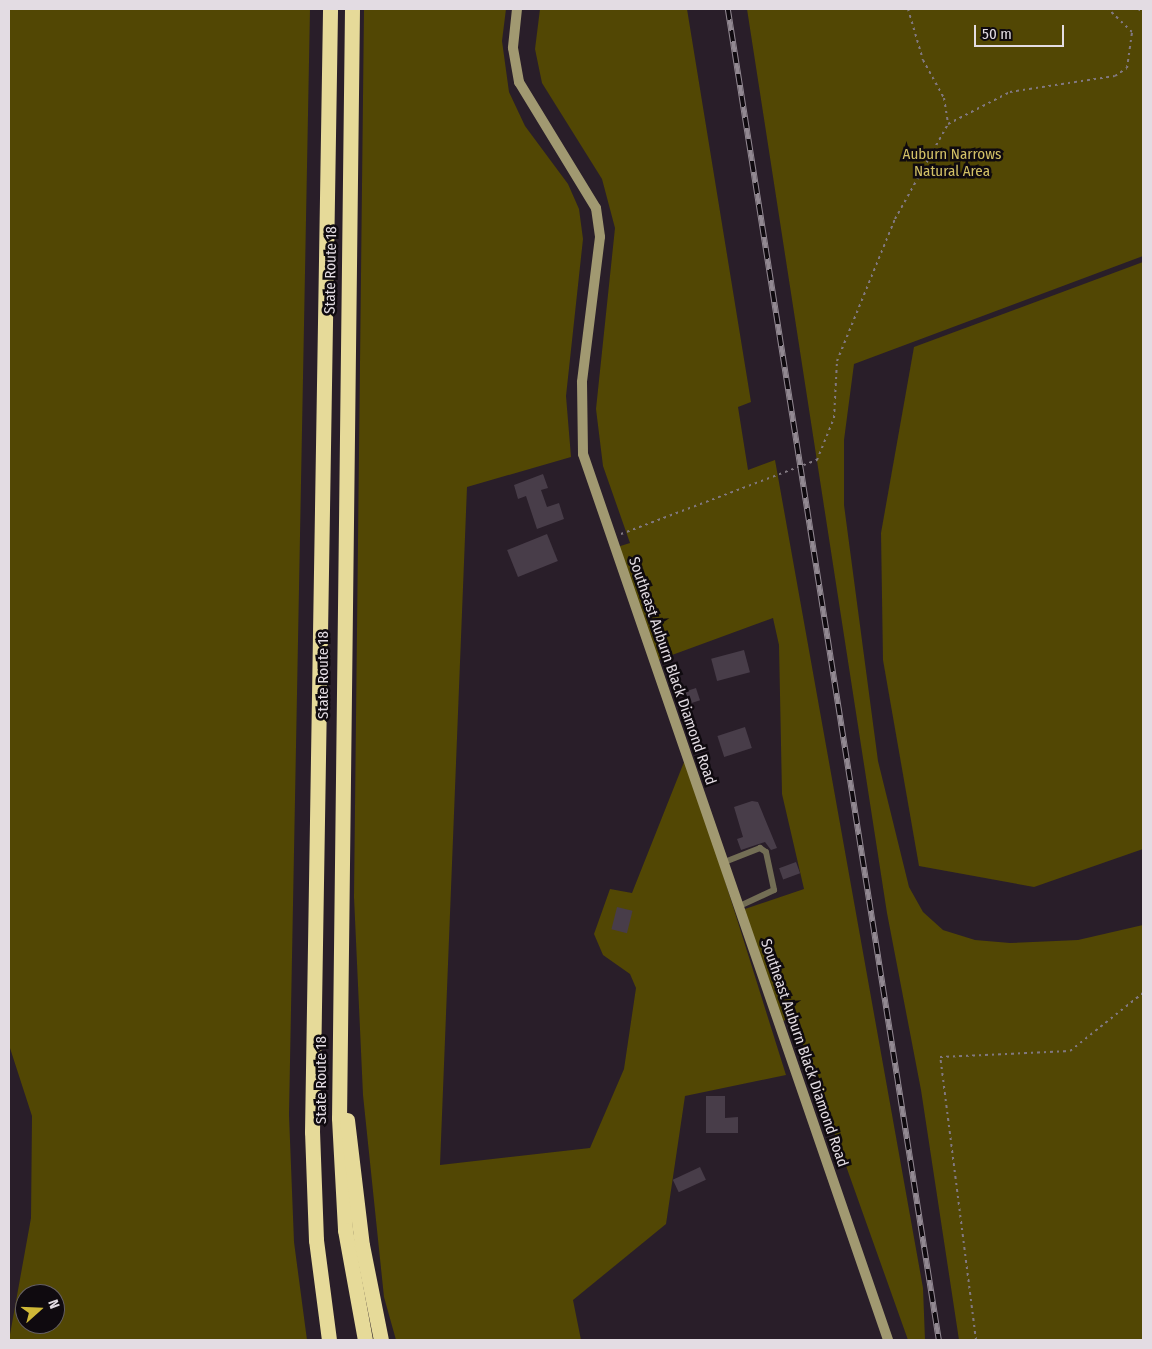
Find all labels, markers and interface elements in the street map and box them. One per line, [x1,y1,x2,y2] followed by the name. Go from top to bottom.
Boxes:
[977,15,1067,47] scale bar
[982,25,1012,43] text: 50 m
[903,145,1001,180] park label: Auburn Narrows Natural Area
[321,226,341,314] street label: State Route 18
[624,555,720,787] street label: Southeast Auburn Black Diamond Road
[315,631,333,719] street label: State Route 18
[756,937,852,1169] street label: Southeast Auburn Black Diamond Road
[313,1036,331,1124] street label: State Route 18
[15,1284,65,1334] north arrow
[44,1297,63,1311] text: N

